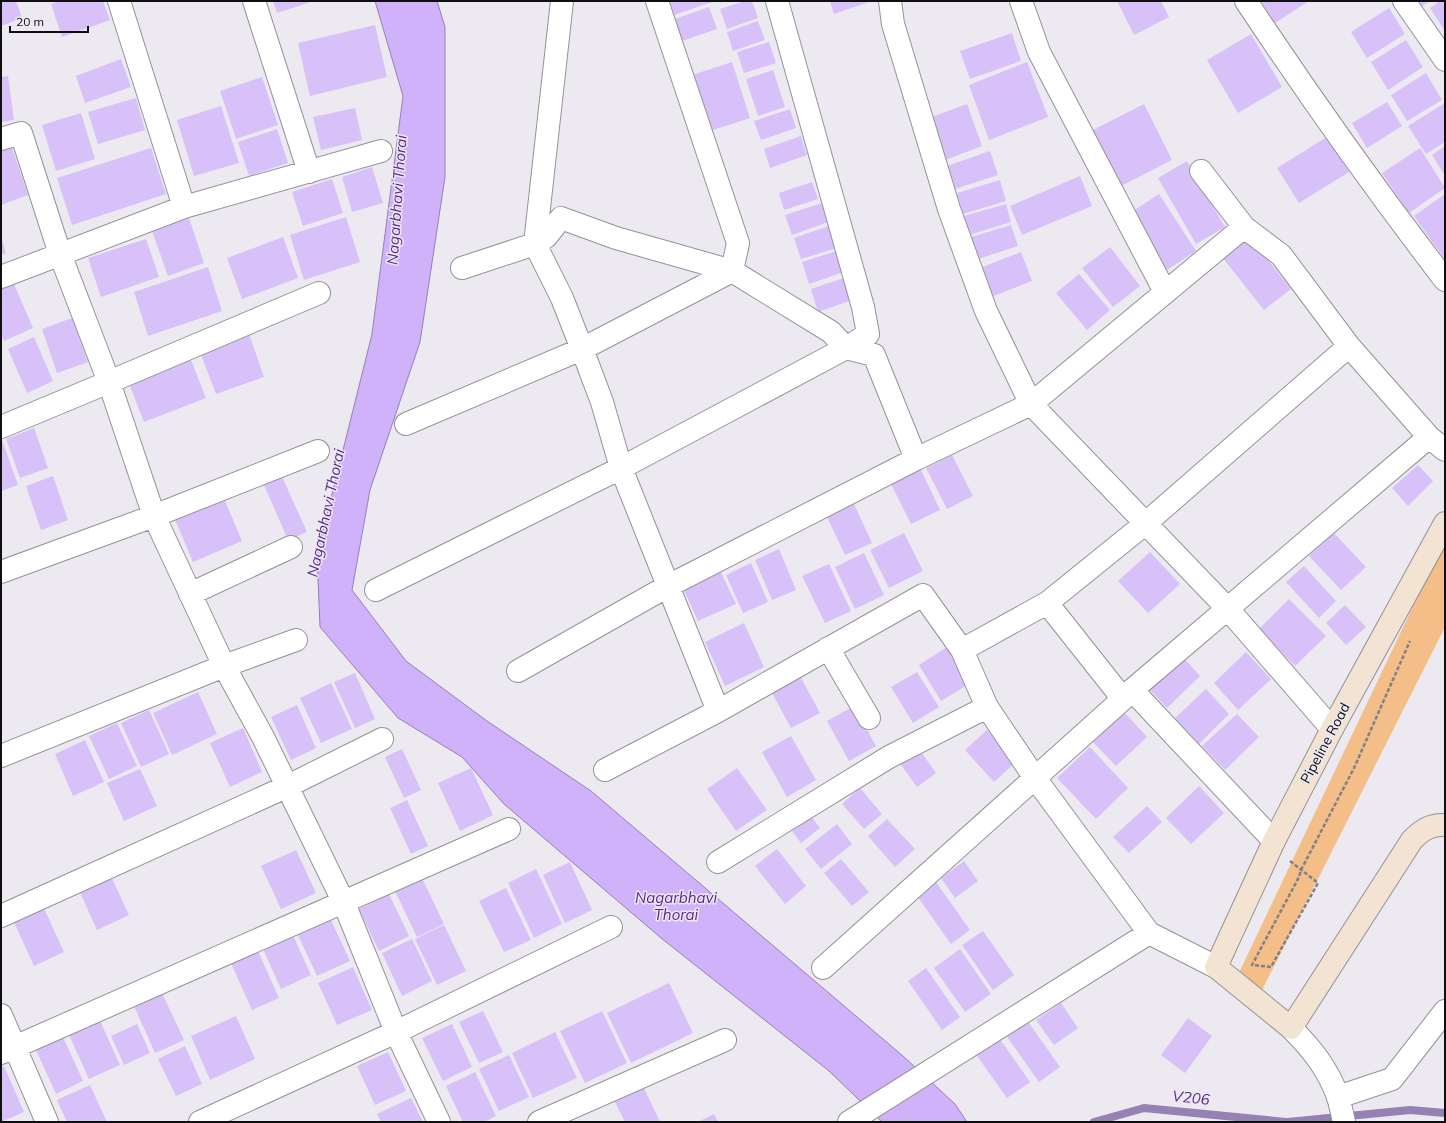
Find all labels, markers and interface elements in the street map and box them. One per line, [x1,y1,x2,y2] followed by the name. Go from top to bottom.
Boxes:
[10,8,88,34] scale bar
[16,14,44,29] text: 20 m
[382,134,411,266] water label: Nagarbhavi Thorai
[303,447,348,579] water label: Nagarbhavi Thorai
[1296,700,1354,786] street label: Pipeline Road
[635,888,717,924] water label: Nagarbhavi Thorai
[1171,1086,1212,1109] water label: V206

